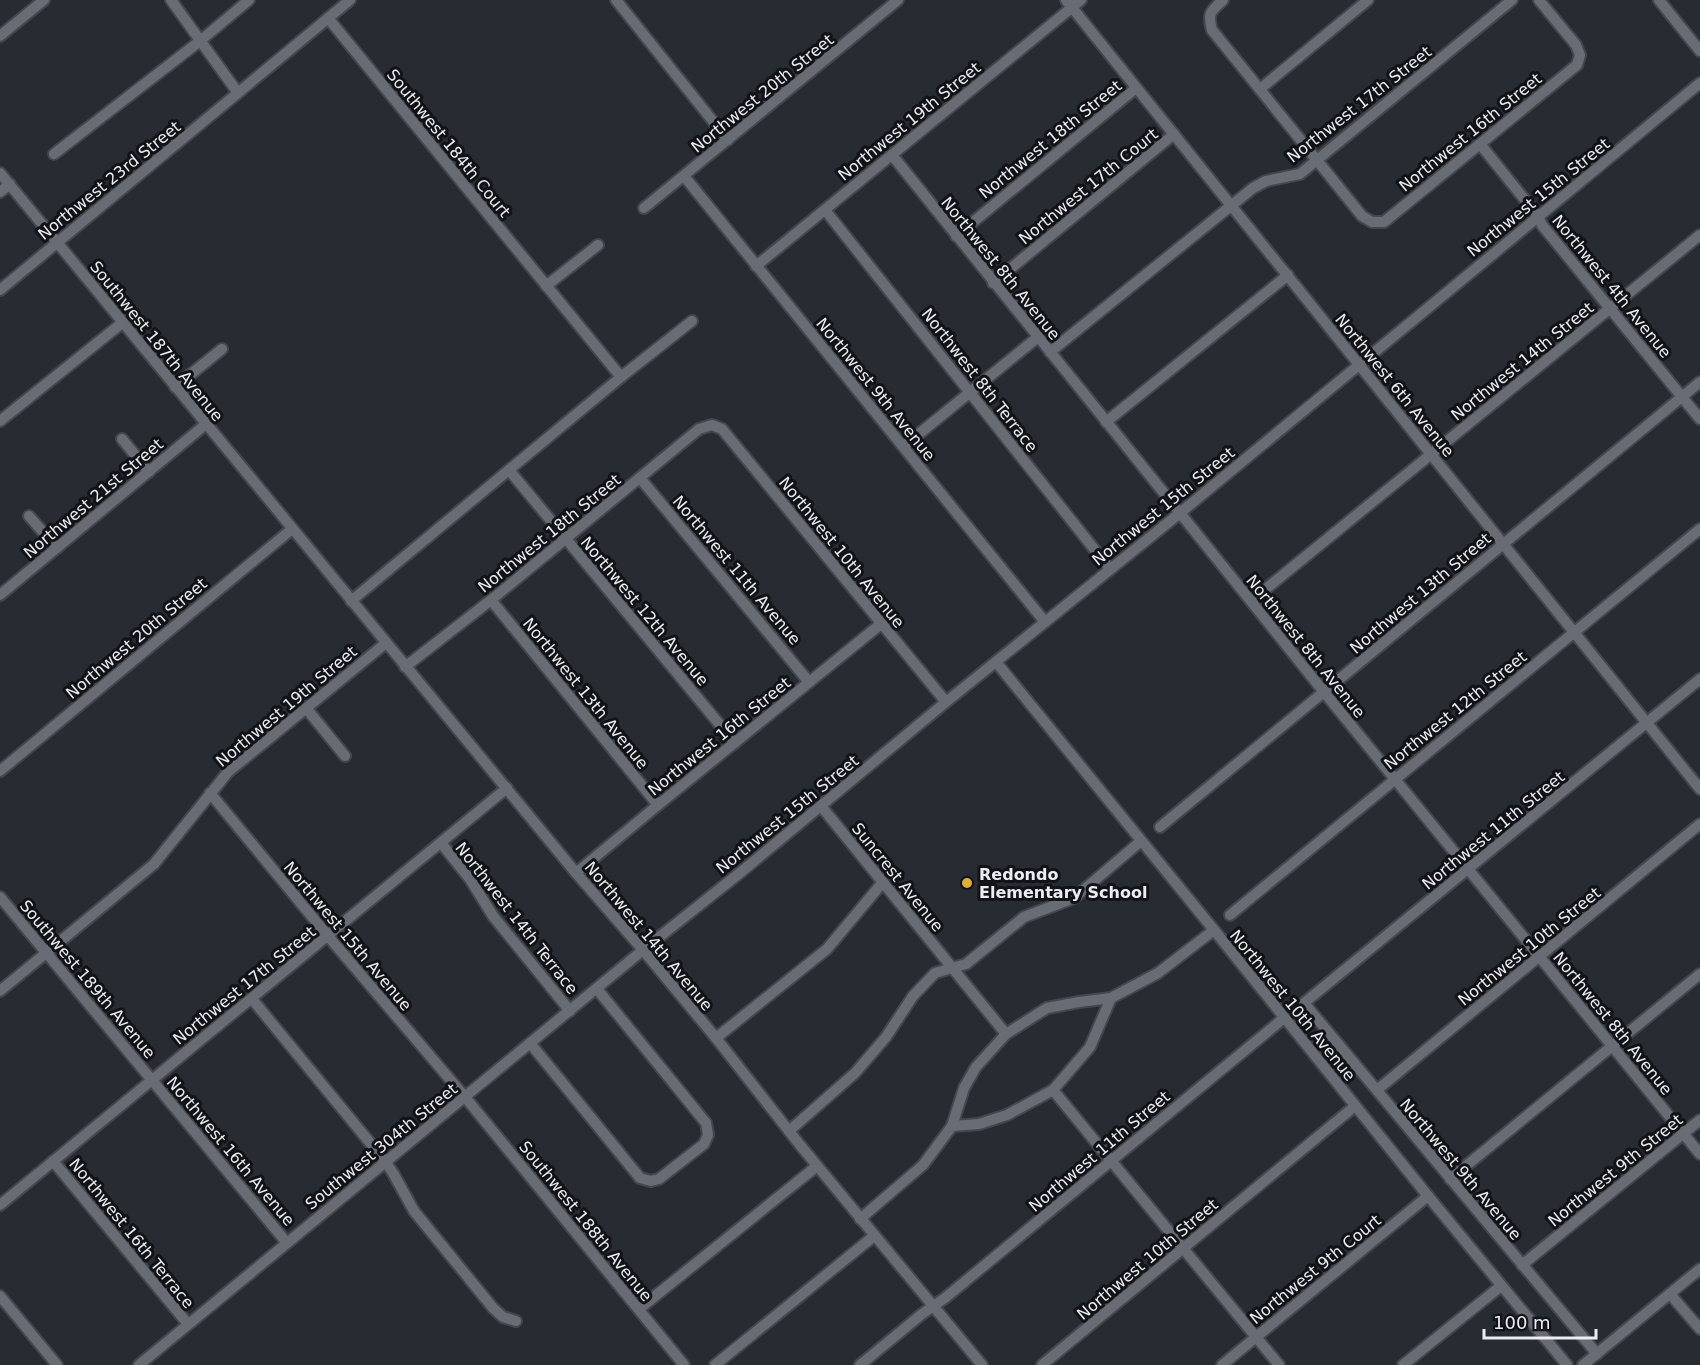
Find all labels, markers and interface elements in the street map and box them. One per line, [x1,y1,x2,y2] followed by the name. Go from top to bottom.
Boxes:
[687,30,837,157] street label: Northwest 20th Street
[1283,42,1435,167] street label: Northwest 17th Street
[834,58,984,185] street label: Northwest 19th Street
[383,65,514,221] street label: Southwest 184th Court
[1395,69,1545,196] street label: Northwest 16th Street
[975,76,1125,203] street label: Northwest 18th Street
[34,117,184,244] street label: Northwest 23rd Street
[1015,125,1162,248] street label: Northwest 17th Court
[1463,134,1613,261] street label: Northwest 15th Street
[937,193,1064,344] street label: Northwest 8th Avenue
[1548,211,1675,362] street label: Northwest 4th Avenue
[86,257,227,425] street label: Southwest 187th Avenue
[1447,298,1597,425] street label: Northwest 14th Street
[918,305,1042,456] street label: Northwest 8th Terrace
[1331,310,1458,461] street label: Northwest 6th Avenue
[812,314,939,465] street label: Northwest 9th Avenue
[20,435,167,562] street label: Northwest 21st Street
[1088,443,1238,570] street label: Northwest 15th Street
[474,470,624,597] street label: Northwest 18th Street
[775,473,908,632] street label: Northwest 10th Avenue
[669,492,805,649] street label: Northwest 11th Avenue
[1346,529,1495,658] street label: Northwest 13th Street
[577,533,713,690] street label: Northwest 12th Avenue
[1242,571,1369,722] street label: Northwest 8th Avenue
[62,574,211,703] street label: Northwest 20th Street
[519,614,652,773] street label: Northwest 13th Avenue
[212,642,361,771] street label: Northwest 19th Street
[1380,647,1530,774] street label: Northwest 12th Street
[644,673,794,800] street label: Northwest 16th Street
[712,751,862,878] street label: Northwest 15th Street
[1418,767,1568,894] street label: Northwest 11th Street
[848,819,947,936] street label: Suncrest Avenue
[451,839,582,998] street label: Northwest 14th Terrace
[280,858,416,1015] street label: Northwest 15th Avenue
[581,858,717,1015] street label: Northwest 14th Avenue
[979,865,1147,902] place label: Redondo Elementary School
[960,876,974,890] marker: Redondo Elementary School
[1454,883,1604,1010] street label: Northwest 10th Street
[16,896,159,1062] street label: Southwest 189th Avenue
[169,922,319,1049] street label: Northwest 17th Street
[1226,926,1359,1085] street label: Northwest 10th Avenue
[1549,948,1676,1099] street label: Northwest 8th Avenue
[163,1073,299,1230] street label: Northwest 16th Avenue
[302,1079,461,1213] street label: Southwest 304th Street
[1025,1087,1174,1216] street label: Northwest 11th Street
[1396,1095,1525,1244] street label: Northwest 9th Avenue
[1544,1110,1686,1231] street label: Northwest 9th Street
[515,1137,656,1305] street label: Southwest 188th Avenue
[65,1154,198,1312] street label: Northwest 16th Terrace
[1073,1195,1222,1324] street label: Northwest 10th Street
[1246,1211,1385,1328] street label: Northwest 9th Court
[1484,1302,1596,1340] scale bar
[1493,1312,1551,1333] text: 100 m

